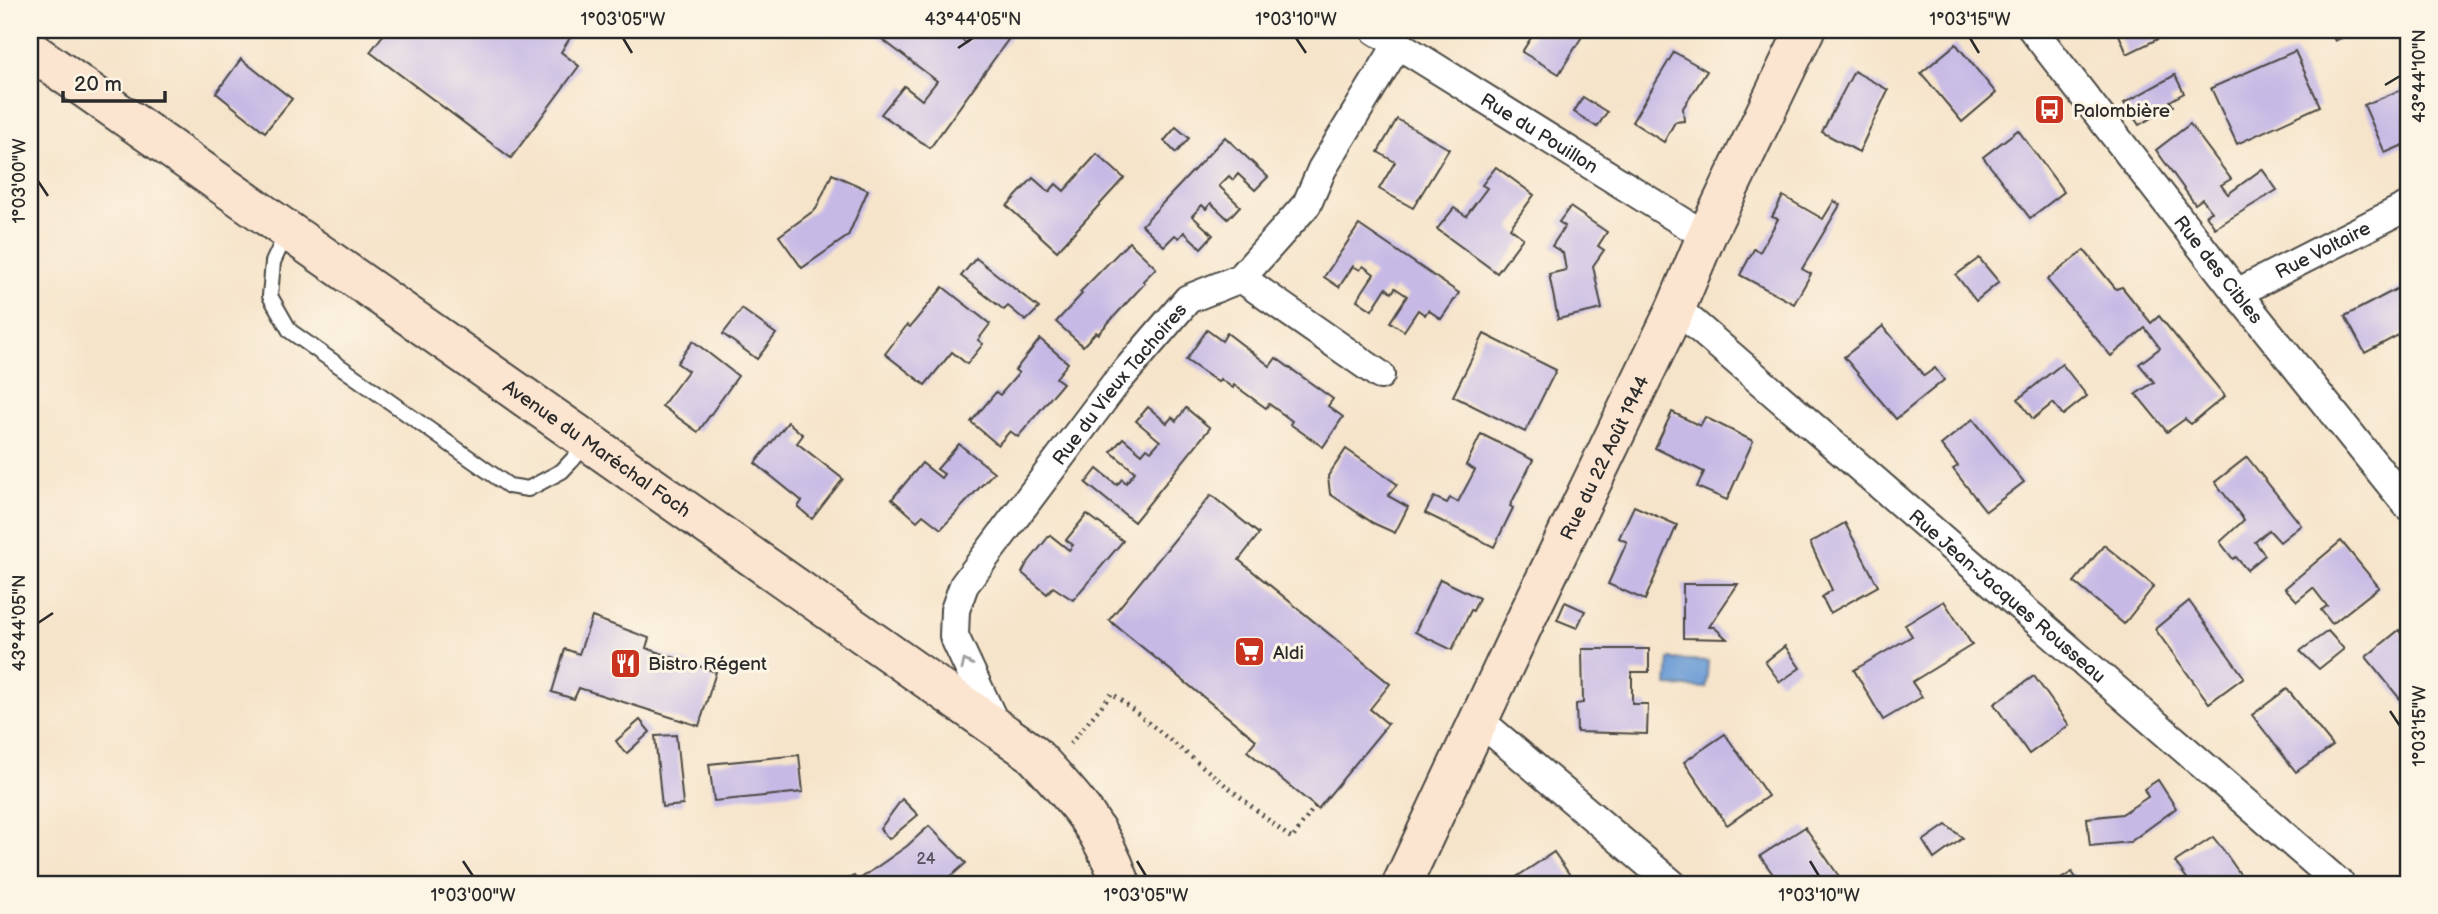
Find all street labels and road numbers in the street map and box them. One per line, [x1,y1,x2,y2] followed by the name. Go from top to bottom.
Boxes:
[1476,89,1602,179] street label: Rue du Pouillon
[2168,212,2267,329] street label: Rue des Cibles
[2272,217,2375,285] street label: Rue Voltaire
[1048,299,1192,470] street label: Rue du Vieux Tachoires
[1556,372,1655,544] street label: Rue du 22 Août 1944
[498,376,695,523] street label: Avenue du Maréchal Foch
[1904,505,2110,688] street label: Rue Jean-Jacques Rousseau

